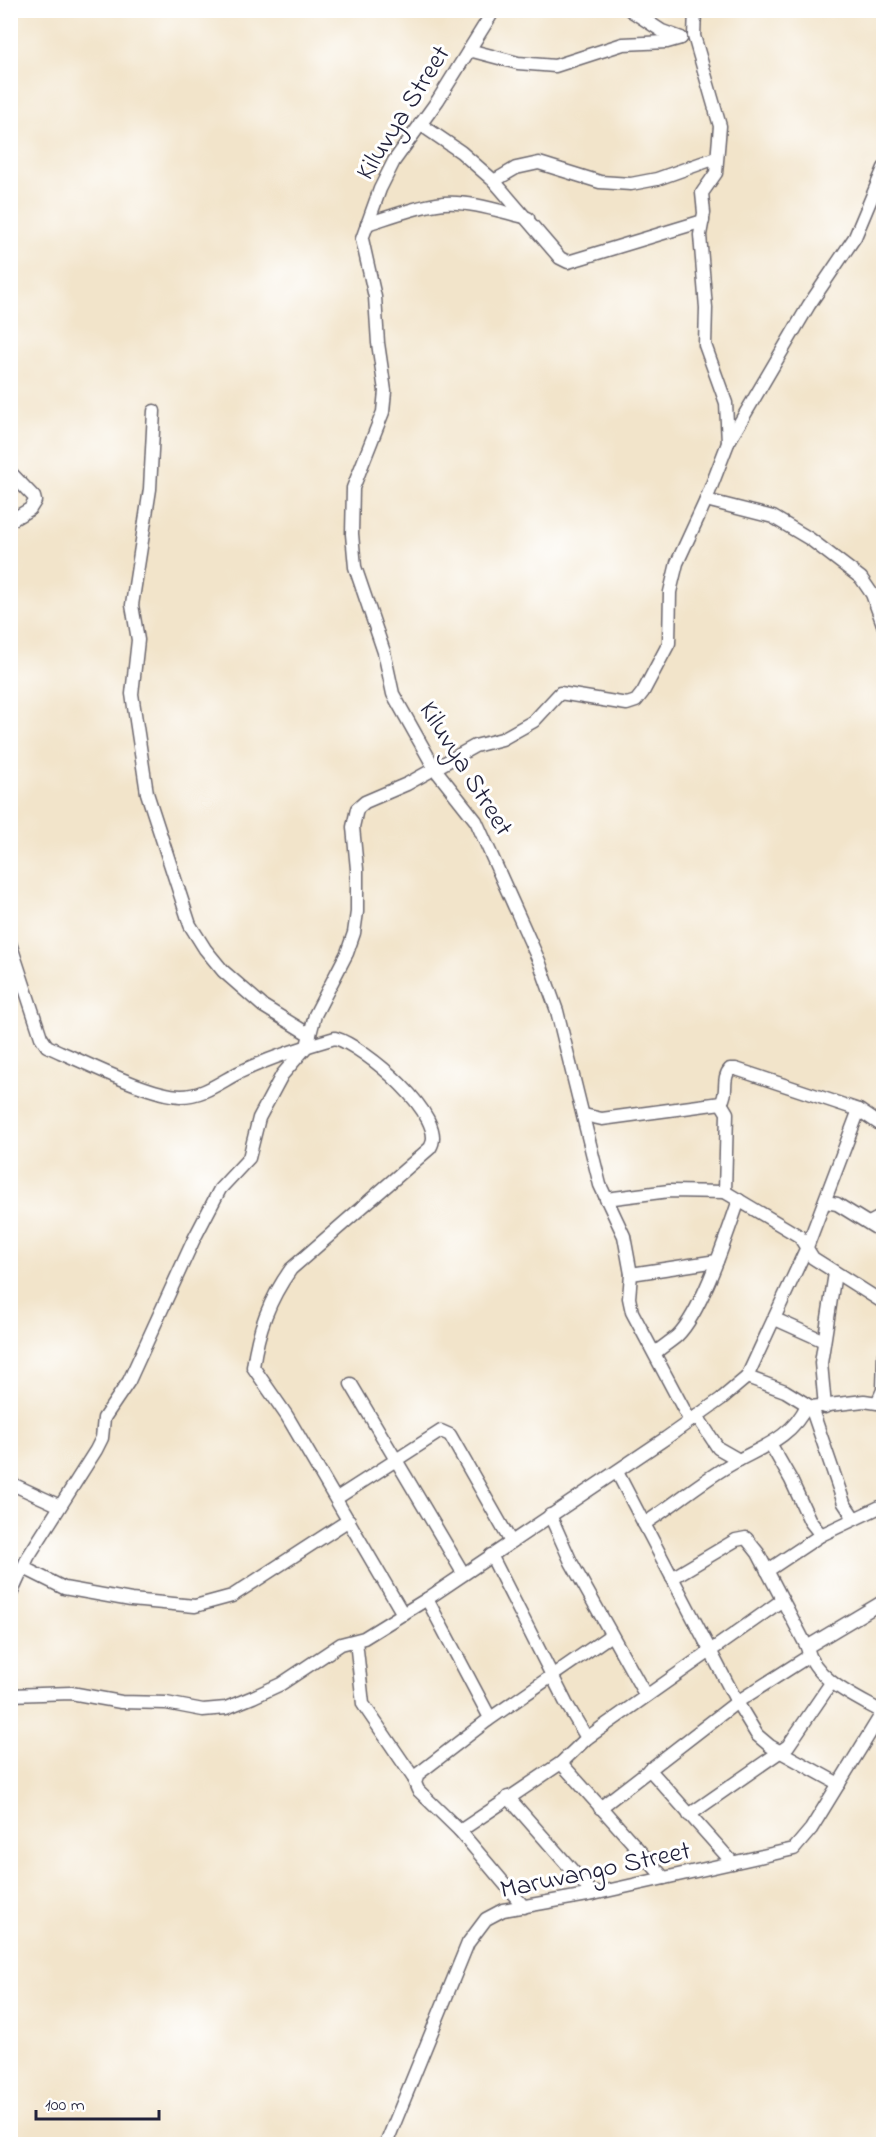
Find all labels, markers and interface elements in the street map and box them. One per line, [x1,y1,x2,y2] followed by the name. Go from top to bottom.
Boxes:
[347,38,461,188] street label: Kiluvya Street
[408,694,522,844] street label: Kiluvya Street
[497,1832,694,1911] street label: Maruvango Street
[36,2083,159,2121] scale bar
[45,2093,85,2119] text: 100 m

